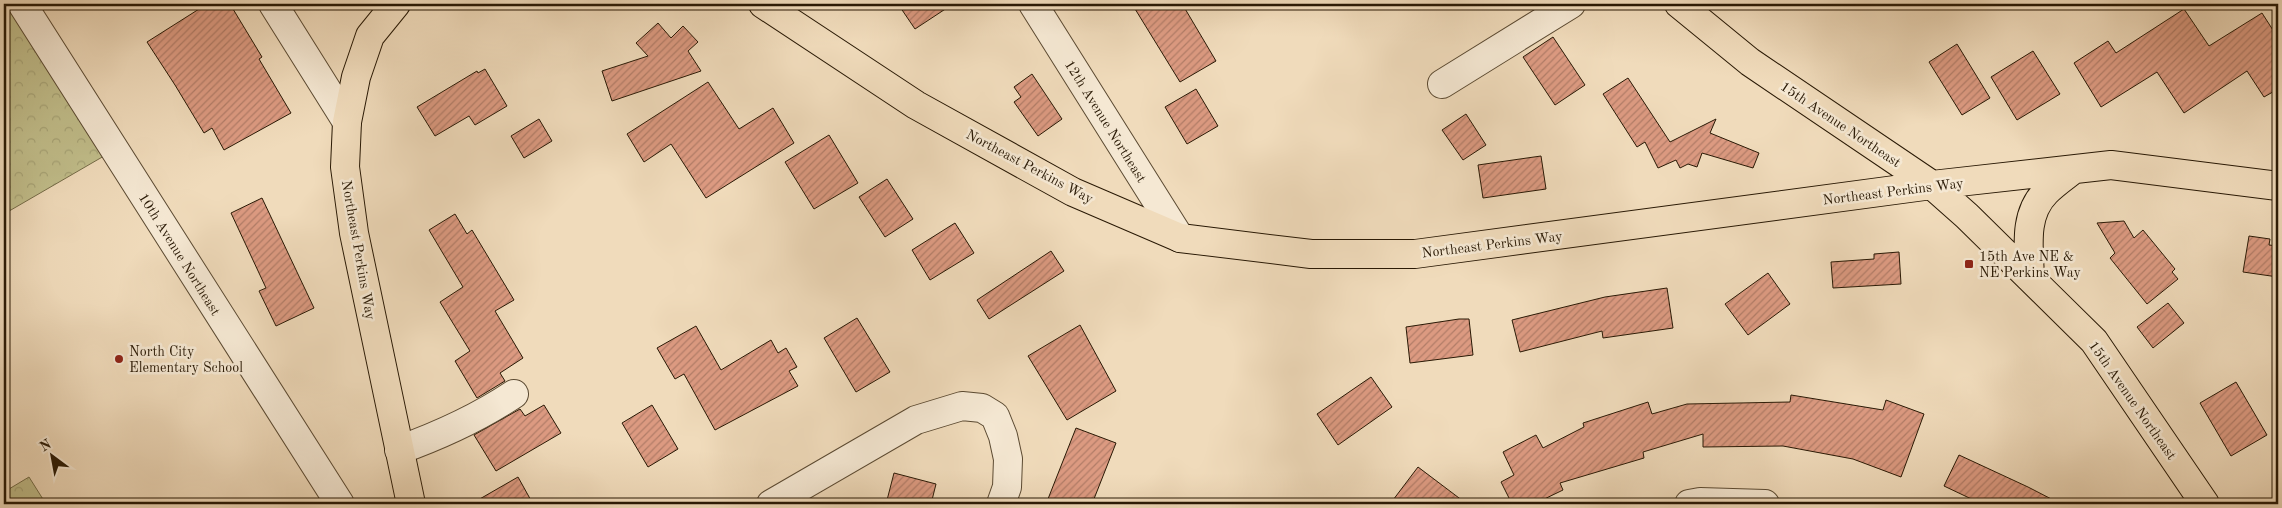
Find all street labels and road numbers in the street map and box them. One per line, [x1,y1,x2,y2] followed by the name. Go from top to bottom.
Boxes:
[1062,58,1149,185] street label: 12th Avenue Northeast
[1778,79,1903,170] street label: 15th Avenue Northeast
[964,127,1096,207] street label: Northeast Perkins Way
[1822,176,1965,208] street label: Northeast Perkins Way
[339,179,377,322] street label: Northeast Perkins Way
[136,191,223,318] street label: 10th Avenue Northeast
[1421,229,1564,261] street label: Northeast Perkins Way
[2086,339,2179,463] street label: 15th Avenue Northeast

